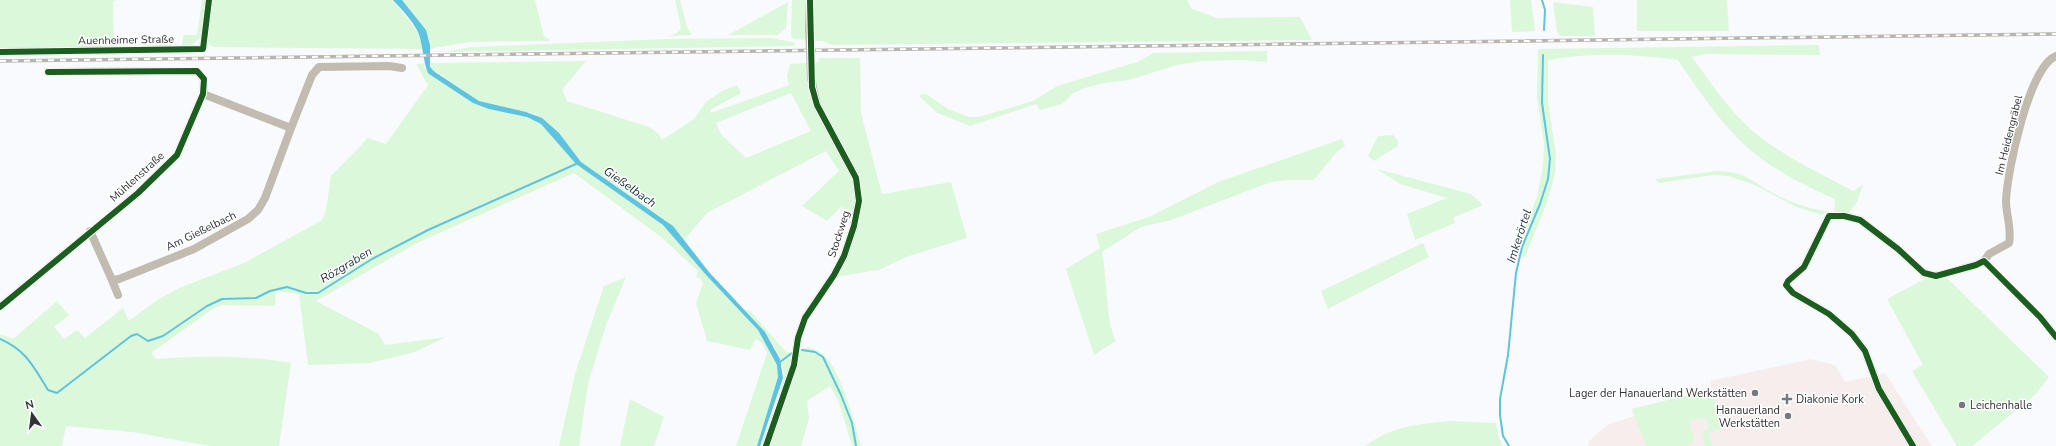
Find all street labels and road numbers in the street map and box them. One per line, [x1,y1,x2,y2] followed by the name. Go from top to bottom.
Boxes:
[78,32,174,48] street label: Auenheimer Straße
[1992,93,2026,177] street label: Im Heidengräbel
[107,148,168,206] street label: Mühlenstraße
[164,208,238,254] street label: Am Gießelbach
[824,209,854,259] street label: Stockweg

